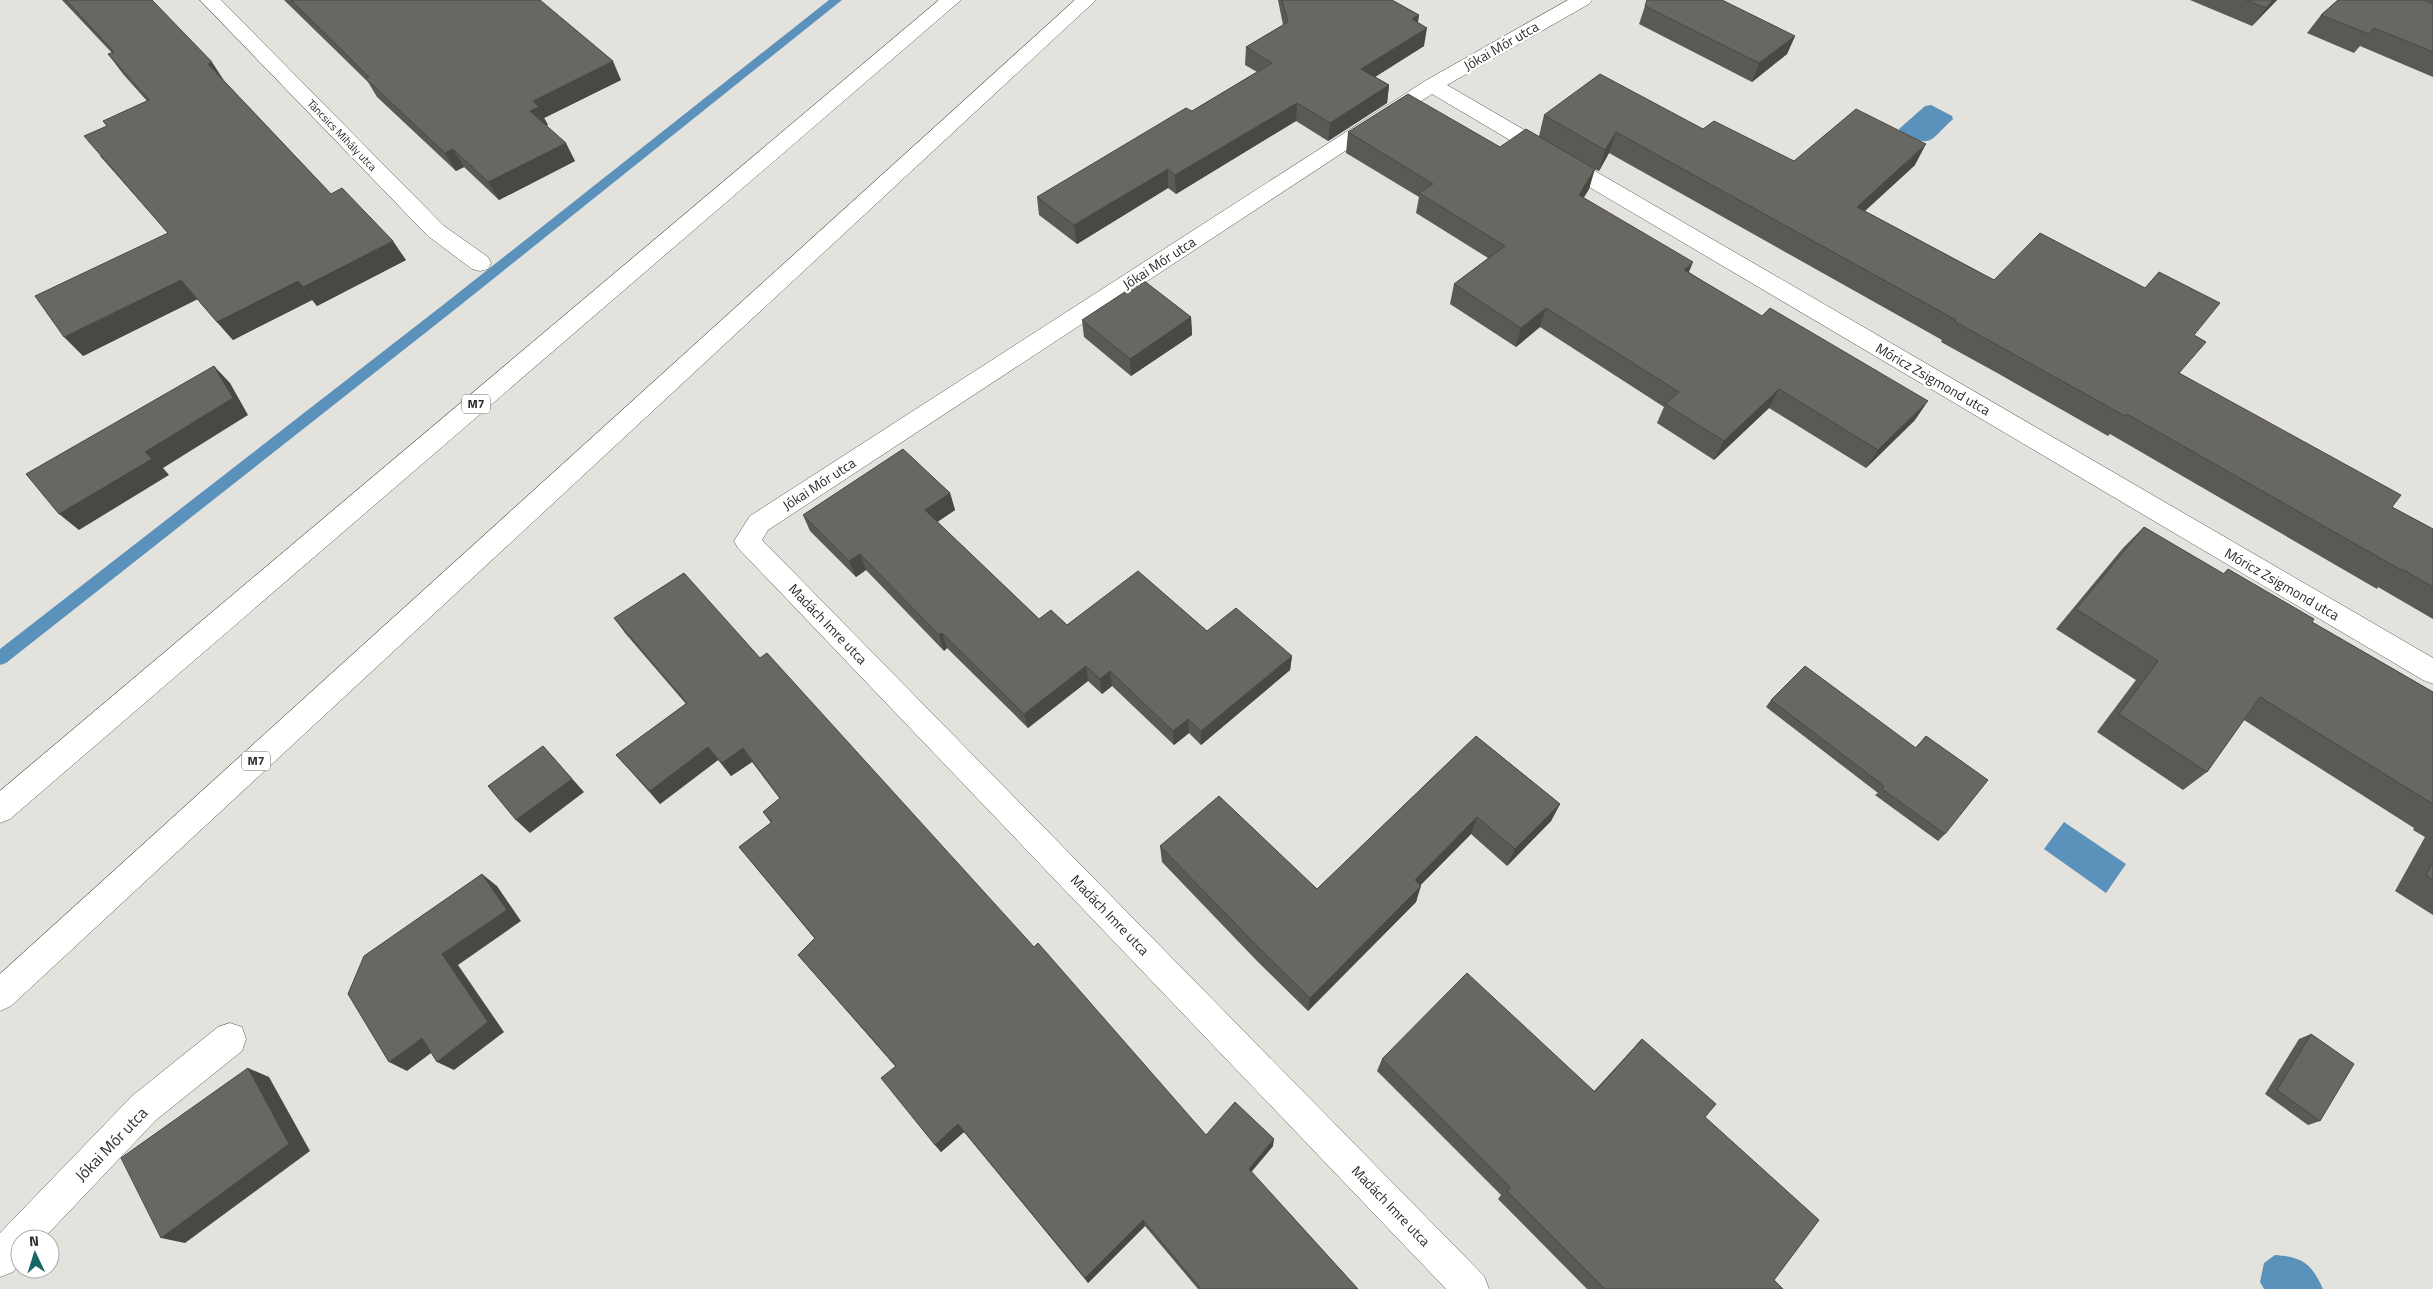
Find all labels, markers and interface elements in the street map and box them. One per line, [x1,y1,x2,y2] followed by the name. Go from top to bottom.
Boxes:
[1459,16,1542,76] street label: Jókai Mór utca
[304,96,381,175] street label: Táncsics Mihály utca
[1118,231,1200,294] street label: Jókai Mór utca
[1872,337,1995,420] street label: Móricz Zsigmond utca
[462,394,490,414] road number: M7
[778,452,860,515] street label: Jókai Mór utca
[2221,542,2344,625] street label: Móricz Zsigmond utca
[784,578,873,669] street label: Madách Imre utca
[242,751,270,770] road number: M7
[1066,869,1155,960] street label: Madách Imre utca
[69,1101,153,1187] street label: Jókai Mór utca
[1347,1160,1436,1251] street label: Madách Imre utca
[10,1229,60,1279] north arrow
[28,1230,40,1251] text: N

